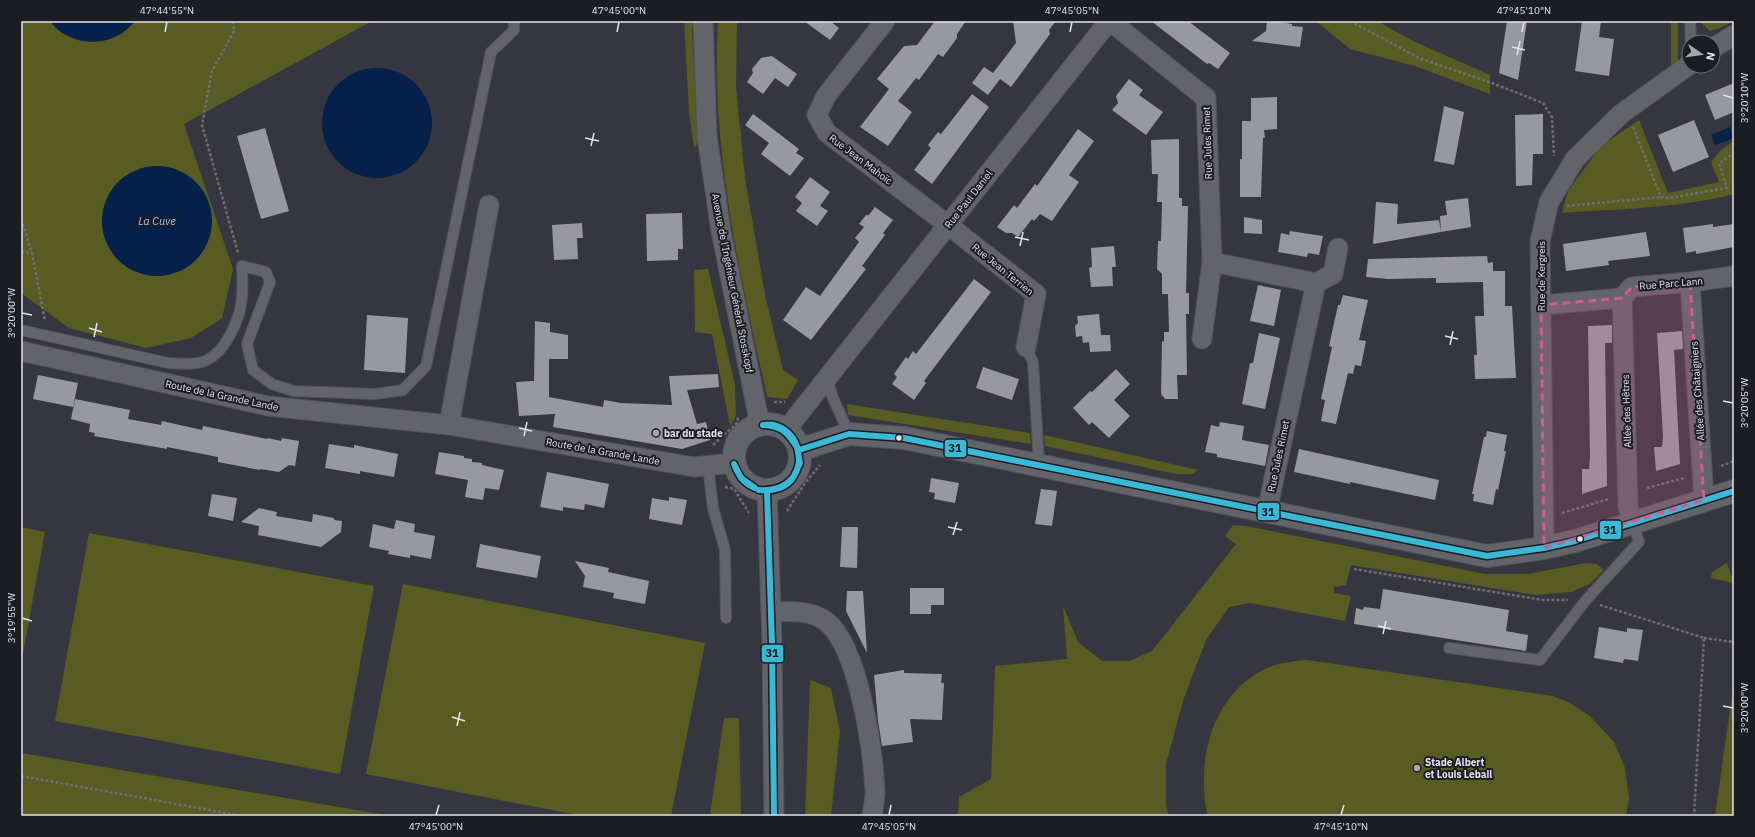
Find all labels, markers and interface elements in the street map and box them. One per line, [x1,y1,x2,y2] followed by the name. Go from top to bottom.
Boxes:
[140,4,194,17] text: 47°44'55"N
[592,4,646,17] text: 47°45'00"N
[1045,4,1099,17] text: 47°45'05"N
[1497,4,1551,17] text: 47°45'10"N
[1681,34,1721,74] north arrow
[1703,51,1718,62] text: N
[1738,73,1751,123] text: 3°20'10"W
[1200,106,1215,180] street label: Rue Jules Rimet
[826,131,895,188] street label: Rue Jean Mahoïc
[942,167,995,231] street label: Rue Paul Daniel
[709,192,756,375] street label: Avenue de l'Ingénieur Général Stosskopf
[138,214,176,228] water label: La Cuve
[969,241,1036,298] street label: Rue Jean Terrien
[1535,241,1548,311] street label: Rue de Kergreis
[1639,274,1703,293] street label: Rue Parc Lann
[5,288,18,338] text: 3°20'00"W
[1688,341,1707,441] street label: Allée des Châtaigniers
[1619,374,1634,448] street label: Allée des Hêtres
[164,377,280,414] street label: Route de la Grande Lande
[1738,378,1751,428] text: 3°20'05"W
[1265,419,1293,493] street label: Rue Jules Rimet
[664,427,723,440] place label: bar du stade
[651,428,661,438] marker: bar du stade
[894,433,904,443] unlabelled marker
[545,435,661,468] street label: Route de la Grande Lande
[944,439,967,458] line badge: 31
[948,441,962,455] text: 31
[1257,502,1280,521] line badge: 31
[1261,505,1275,519] text: 31
[1599,520,1622,540] line badge: 31
[1603,523,1617,537] text: 31
[1575,534,1585,544] unlabelled marker
[5,593,18,643] text: 3°19'55"W
[761,644,784,663] line badge: 31
[765,646,779,660] text: 31
[1738,683,1751,733] text: 3°20'00"W
[1425,756,1492,781] place label: Stade Albert et Louis Lebail
[1412,763,1422,773] marker: Stade Albert et Louis Lebail
[409,820,463,833] text: 47°45'00"N
[862,820,916,833] text: 47°45'05"N
[1314,820,1368,833] text: 47°45'10"N

